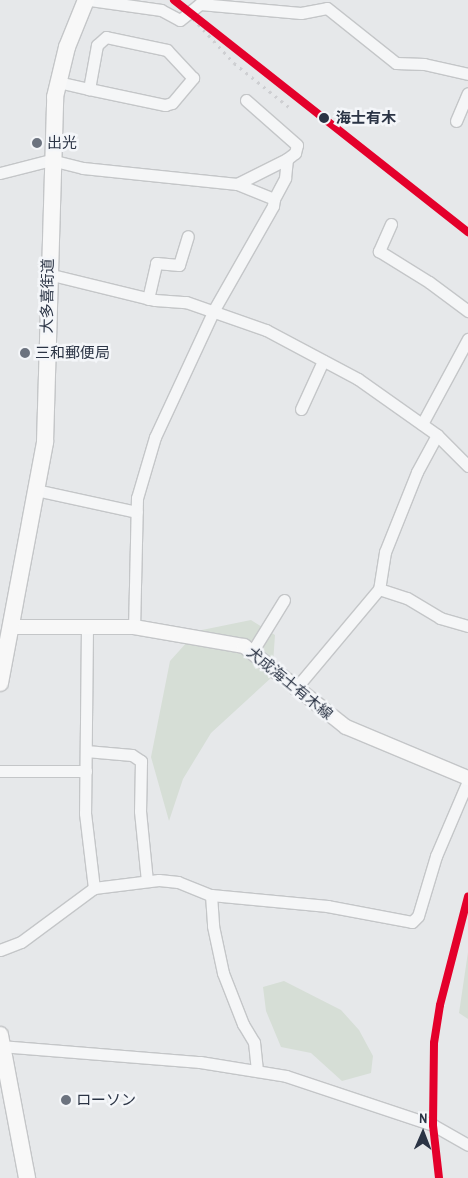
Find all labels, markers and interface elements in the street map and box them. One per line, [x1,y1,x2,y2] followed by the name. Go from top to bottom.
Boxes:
[315,109,333,127] marker: 海士有木
[336,109,396,127] place label: 海士有木
[47,134,77,152] place label: 出光
[31,137,43,149] marker: 出光
[37,258,57,334] street label: 大多喜街道
[35,344,110,362] place label: 三和郵便局
[19,347,31,359] marker: 三和郵便局
[244,643,336,723] street label: 犬成海士有木線
[76,1091,136,1109] place label: ローソン
[60,1094,72,1106] marker: ローソン
[398,1108,448,1158] north arrow
[419,1109,428,1127] text: N

